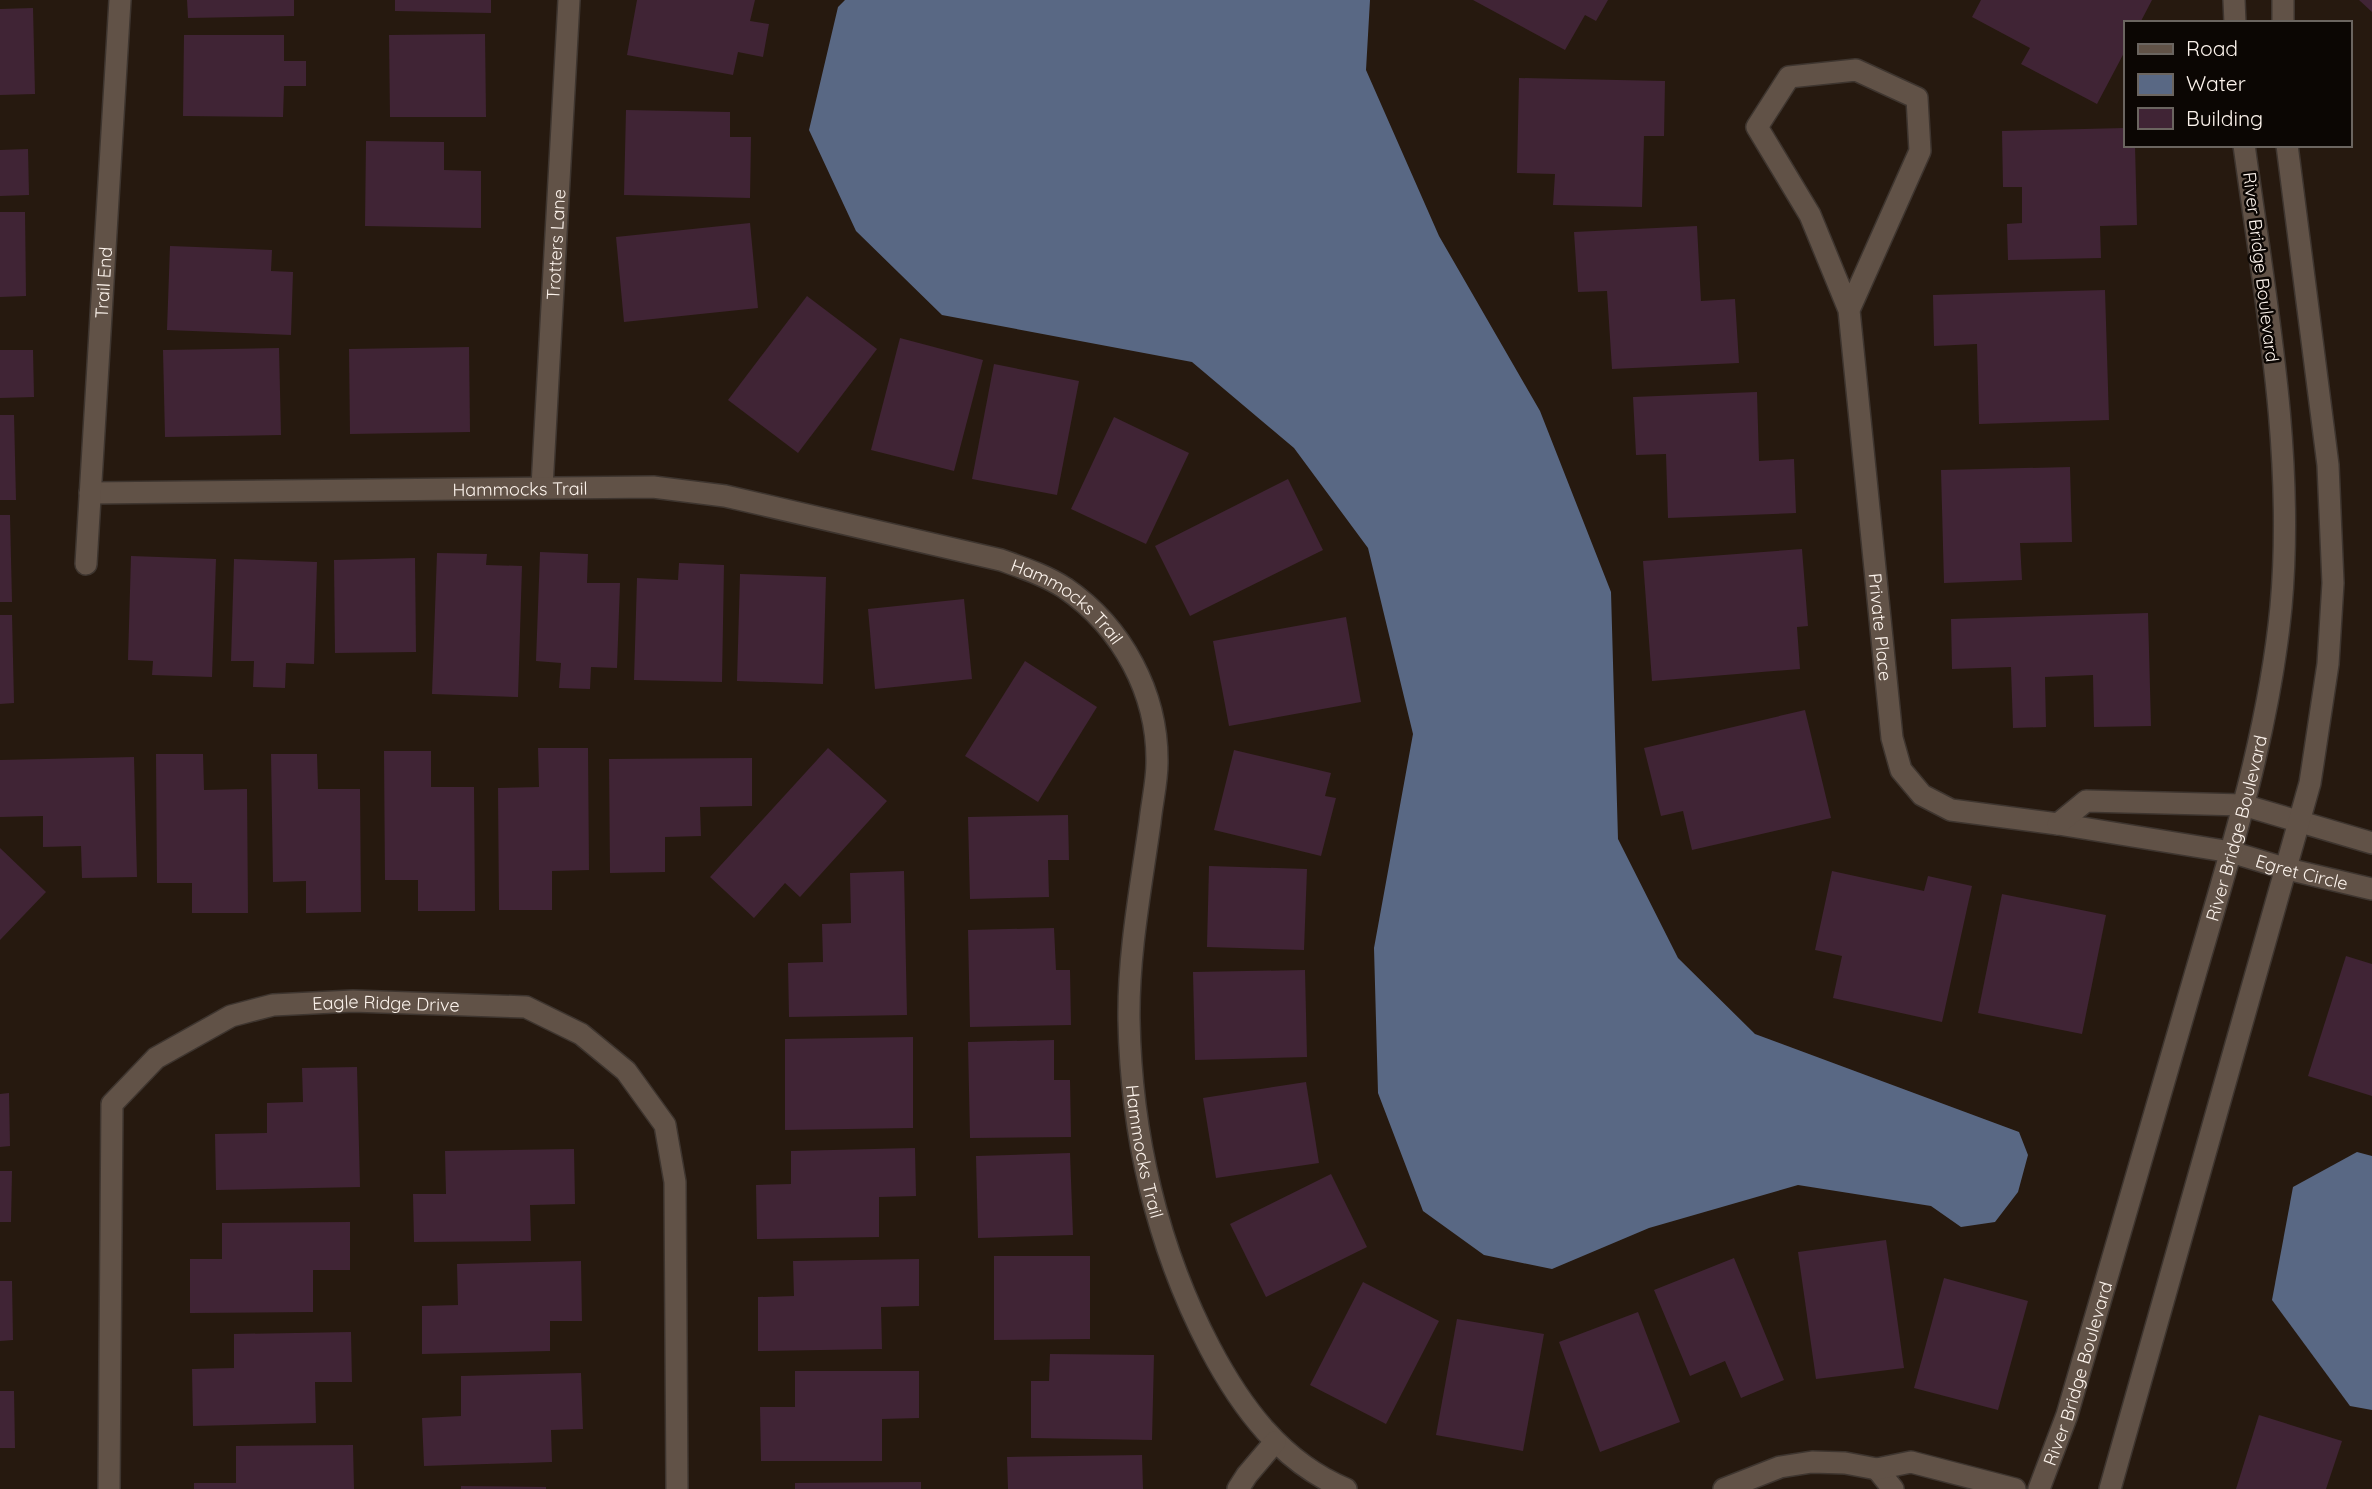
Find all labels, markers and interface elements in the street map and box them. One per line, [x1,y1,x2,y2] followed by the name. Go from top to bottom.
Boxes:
[2124,21,2351,147] legend
[2186,35,2238,61] text: Road
[2186,70,2246,96] text: Water
[2186,105,2263,131] text: Building
[2238,171,2284,363] street label: River Bridge Boulevard
[541,188,570,300] street label: Trotters Lane
[89,246,117,319] street label: Trail End
[452,476,588,501] street label: Hammocks Trail
[1008,553,1129,648] street label: Hammocks Trail
[1864,572,1898,682] street label: Private Place
[2200,733,2272,924] street label: River Bridge Boulevard
[2253,849,2350,895] street label: Egret Circle
[312,989,460,1016] street label: Eagle Ridge Drive
[1121,1084,1169,1221] street label: Hammocks Trail
[2038,1279,2117,1469] street label: River Bridge Boulevard

